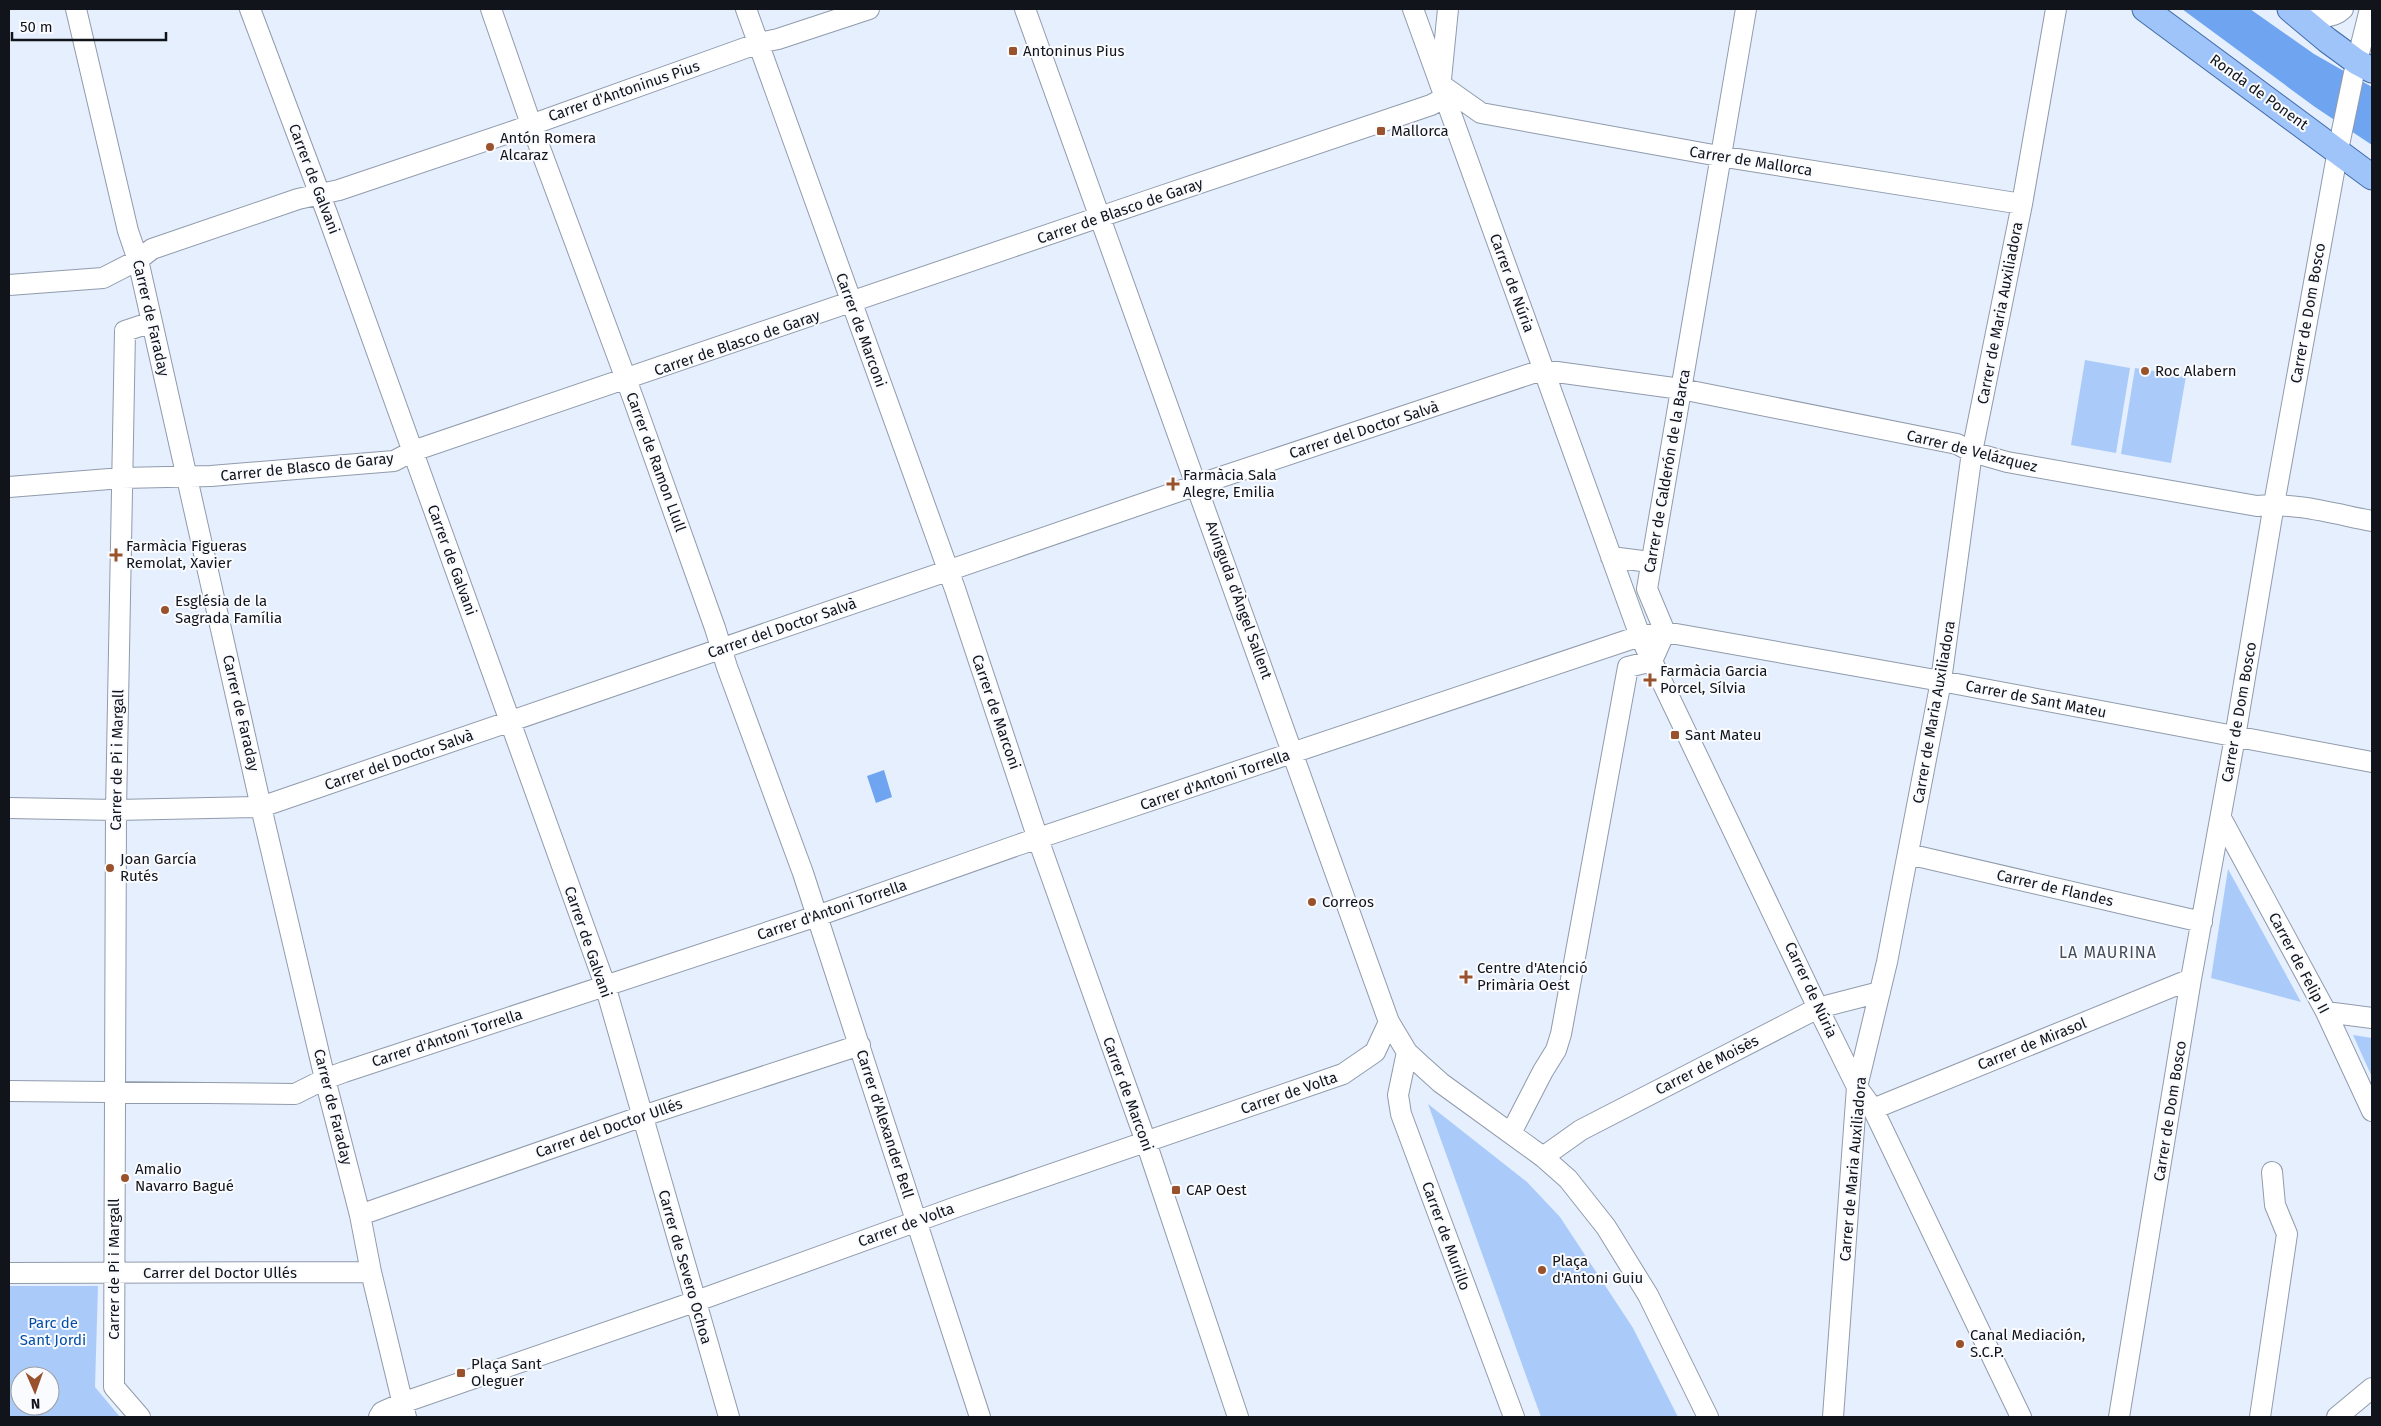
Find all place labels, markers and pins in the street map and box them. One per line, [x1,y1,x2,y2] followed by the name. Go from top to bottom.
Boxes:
[1023,42,1125,60] place label: Antoninus Pius
[1007,45,1019,57] marker: Antoninus Pius
[1391,122,1449,140] place label: Mallorca
[1375,125,1387,137] marker: Mallorca
[500,129,596,164] place label: Antón Romera Alcaraz
[484,141,496,153] marker: Antón Romera Alcaraz
[2155,362,2237,380] place label: Roc Alabern
[2139,365,2151,377] marker: Roc Alabern
[1183,466,1277,501] place label: Farmàcia Sala Alegre, Emilia
[1167,478,1179,490] marker: Farmàcia Sala Alegre, Emilia
[126,537,247,572] place label: Farmàcia Figueras Remolat, Xavier
[110,549,122,561] marker: Farmàcia Figueras Remolat, Xavier
[175,592,282,627] place label: Església de la Sagrada Família
[159,604,171,616] marker: Església de la Sagrada Família
[1660,662,1768,697] place label: Farmàcia Garcia Porcel, Sílvia
[1644,674,1656,686] marker: Farmàcia Garcia Porcel, Sílvia
[1685,726,1761,744] place label: Sant Mateu
[1669,729,1681,741] marker: Sant Mateu
[120,850,197,885] place label: Joan García Rutés
[104,862,116,874] marker: Joan García Rutés
[1322,893,1374,911] place label: Correos
[1306,896,1318,908] marker: Correos
[1477,959,1588,994] place label: Centre d'Atenció Primària Oest
[1459,970,1473,984] marker: Centre d'Atenció Primària Oest
[135,1160,234,1195] place label: Amalio Navarro Bagué
[119,1172,131,1184] marker: Amalio Navarro Bagué
[1186,1181,1247,1199] place label: CAP Oest
[1170,1184,1182,1196] marker: CAP Oest
[1552,1252,1643,1287] place label: Plaça d'Antoni Guiu
[1536,1264,1548,1276] marker: Plaça d'Antoni Guiu
[1970,1326,2085,1361] place label: Canal Mediación, S.C.P.
[1954,1338,1966,1350] marker: Canal Mediación, S.C.P.
[471,1355,542,1390] place label: Plaça Sant Oleguer
[455,1367,467,1379] marker: Plaça Sant Oleguer

